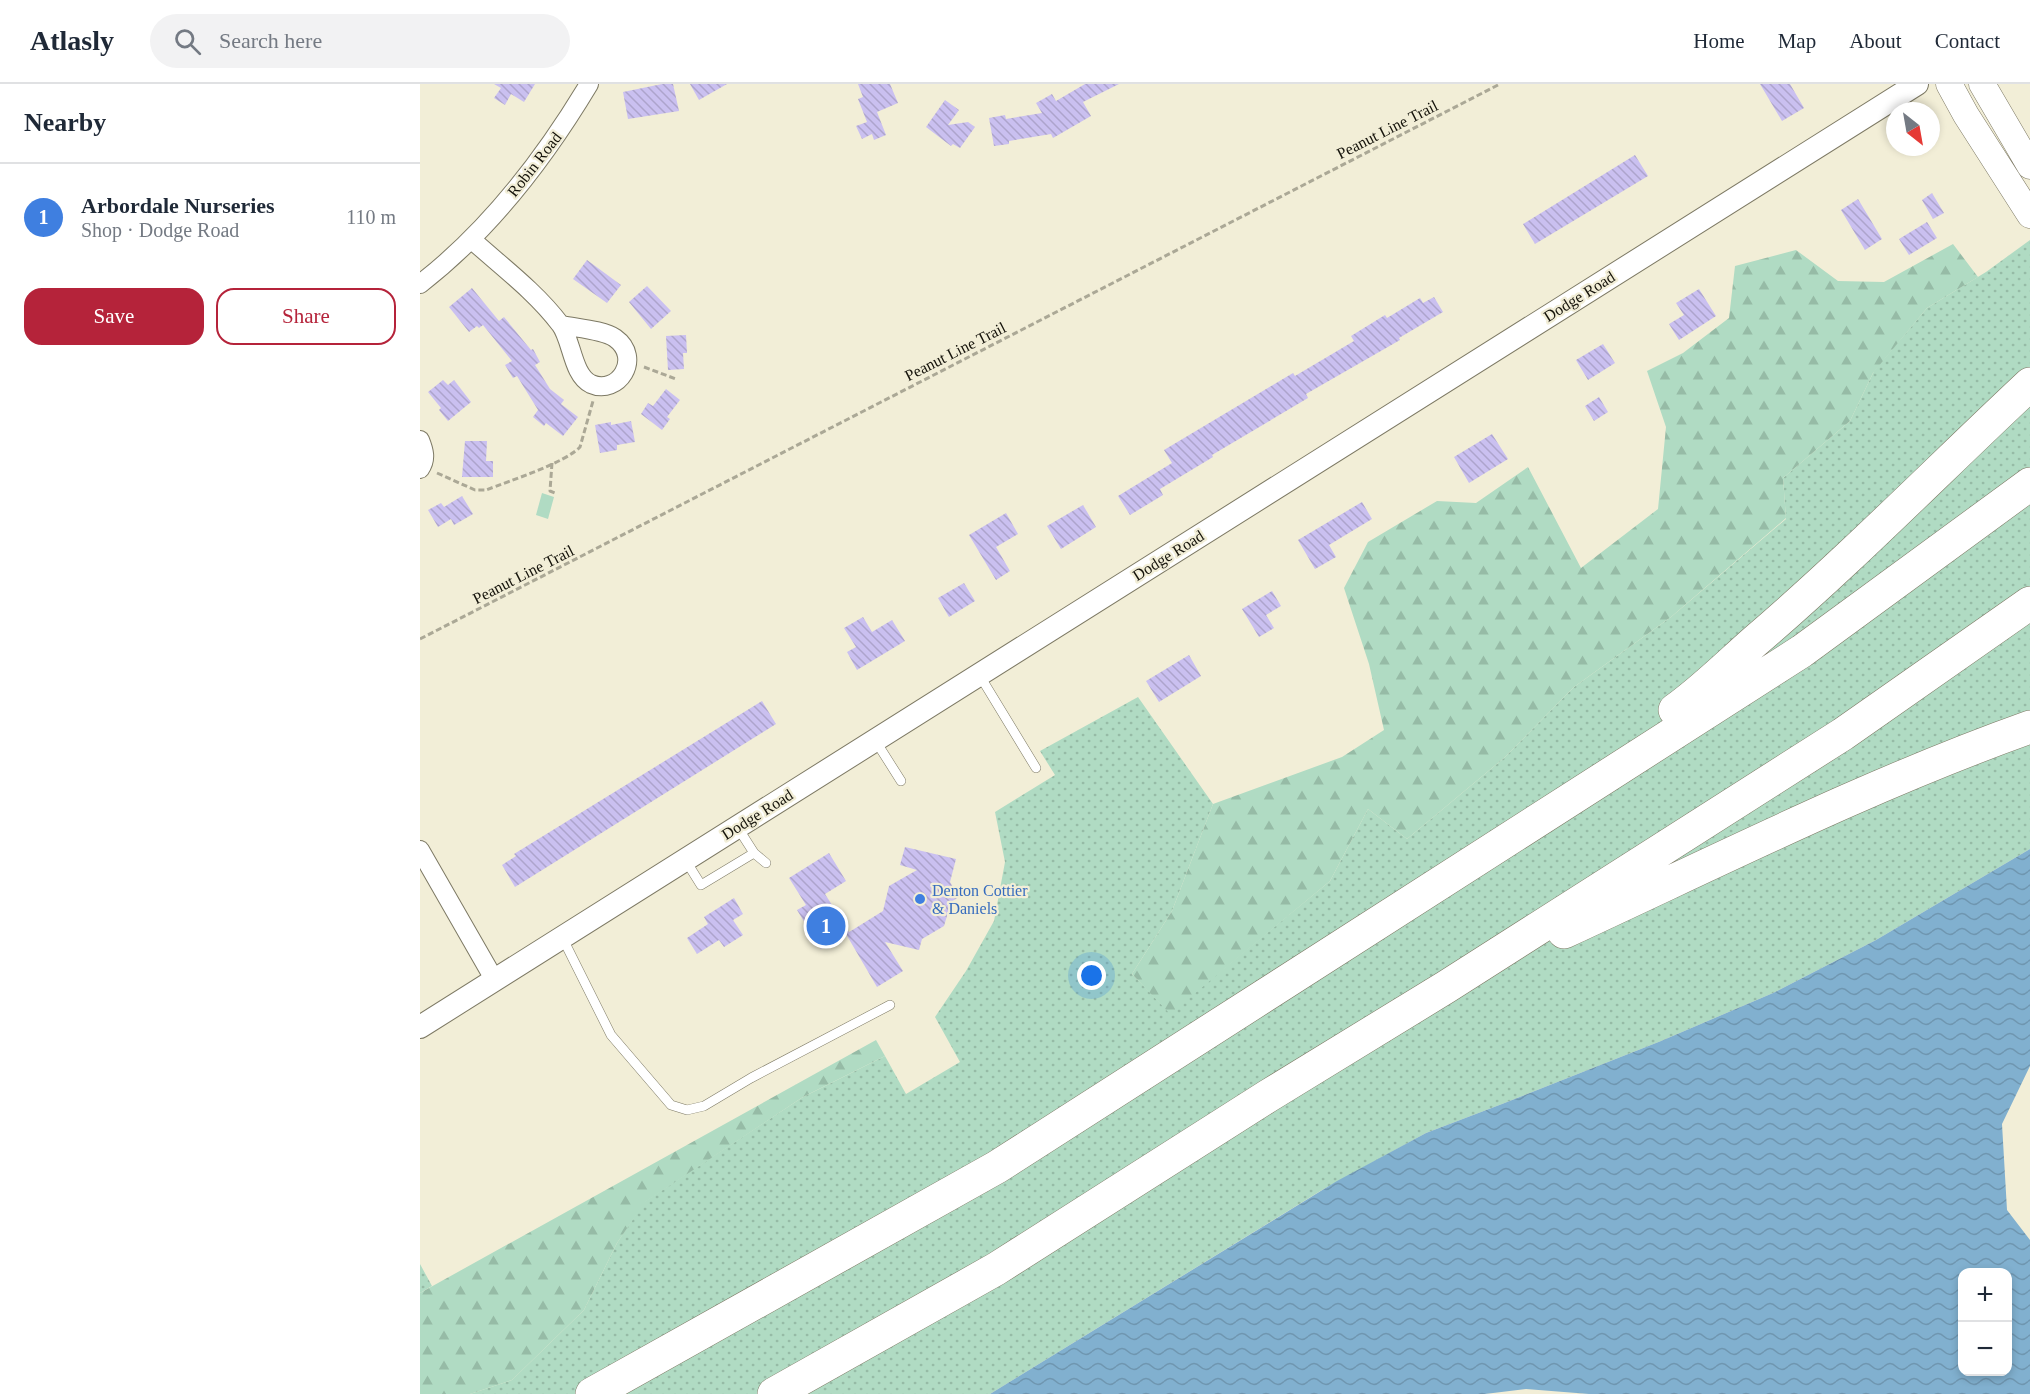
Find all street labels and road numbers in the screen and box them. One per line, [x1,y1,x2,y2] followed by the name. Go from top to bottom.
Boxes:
[1334,96,1441,162] street label: Peanut Line Trail
[504,129,565,200] street label: Robin Road
[1541,268,1618,326] street label: Dodge Road
[902,318,1009,384] street label: Peanut Line Trail
[1130,527,1207,585] street label: Dodge Road
[470,541,577,607] street label: Peanut Line Trail
[719,786,796,844] street label: Dodge Road

